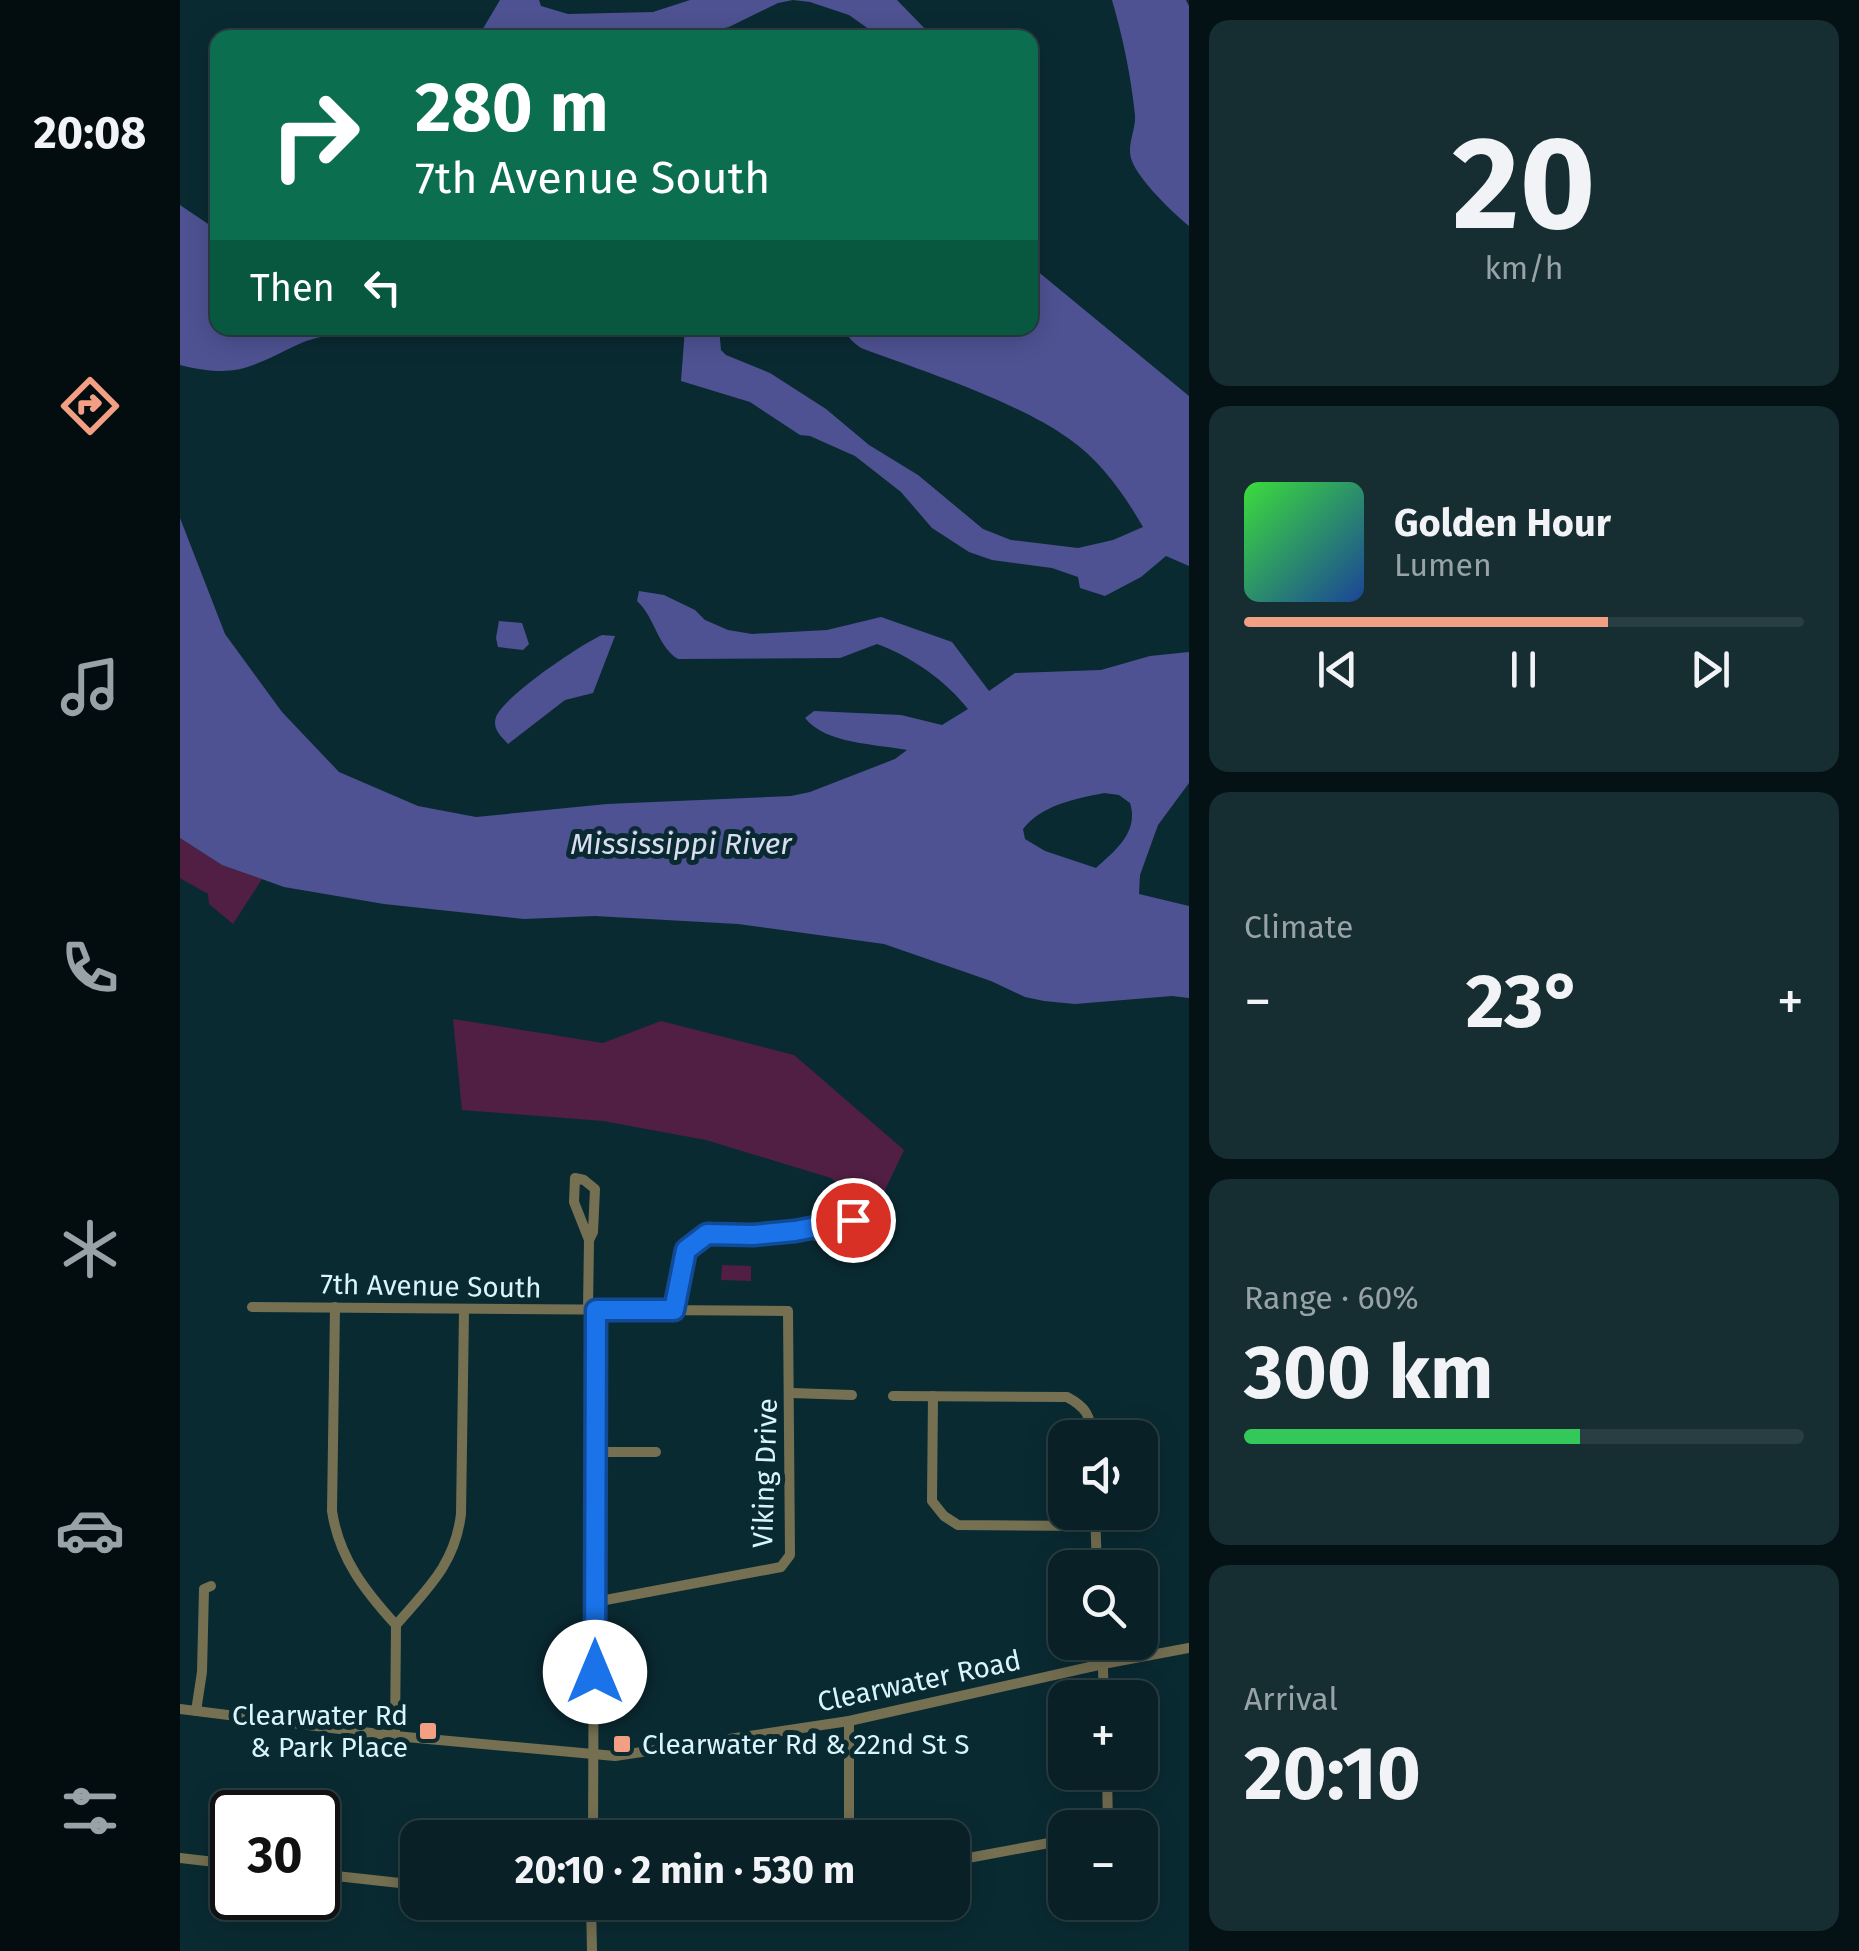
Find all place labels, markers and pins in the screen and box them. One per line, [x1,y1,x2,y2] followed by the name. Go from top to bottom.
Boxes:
[811,1178,896,1263] pin
[232,1699,408,1764] place label: Clearwater Rd & Park Place
[417,1720,439,1742] marker: Clearwater Rd & Park Place
[642,1728,970,1761] place label: Clearwater Rd & 22nd St S
[611,1733,633,1755] marker: Clearwater Rd & 22nd St S

